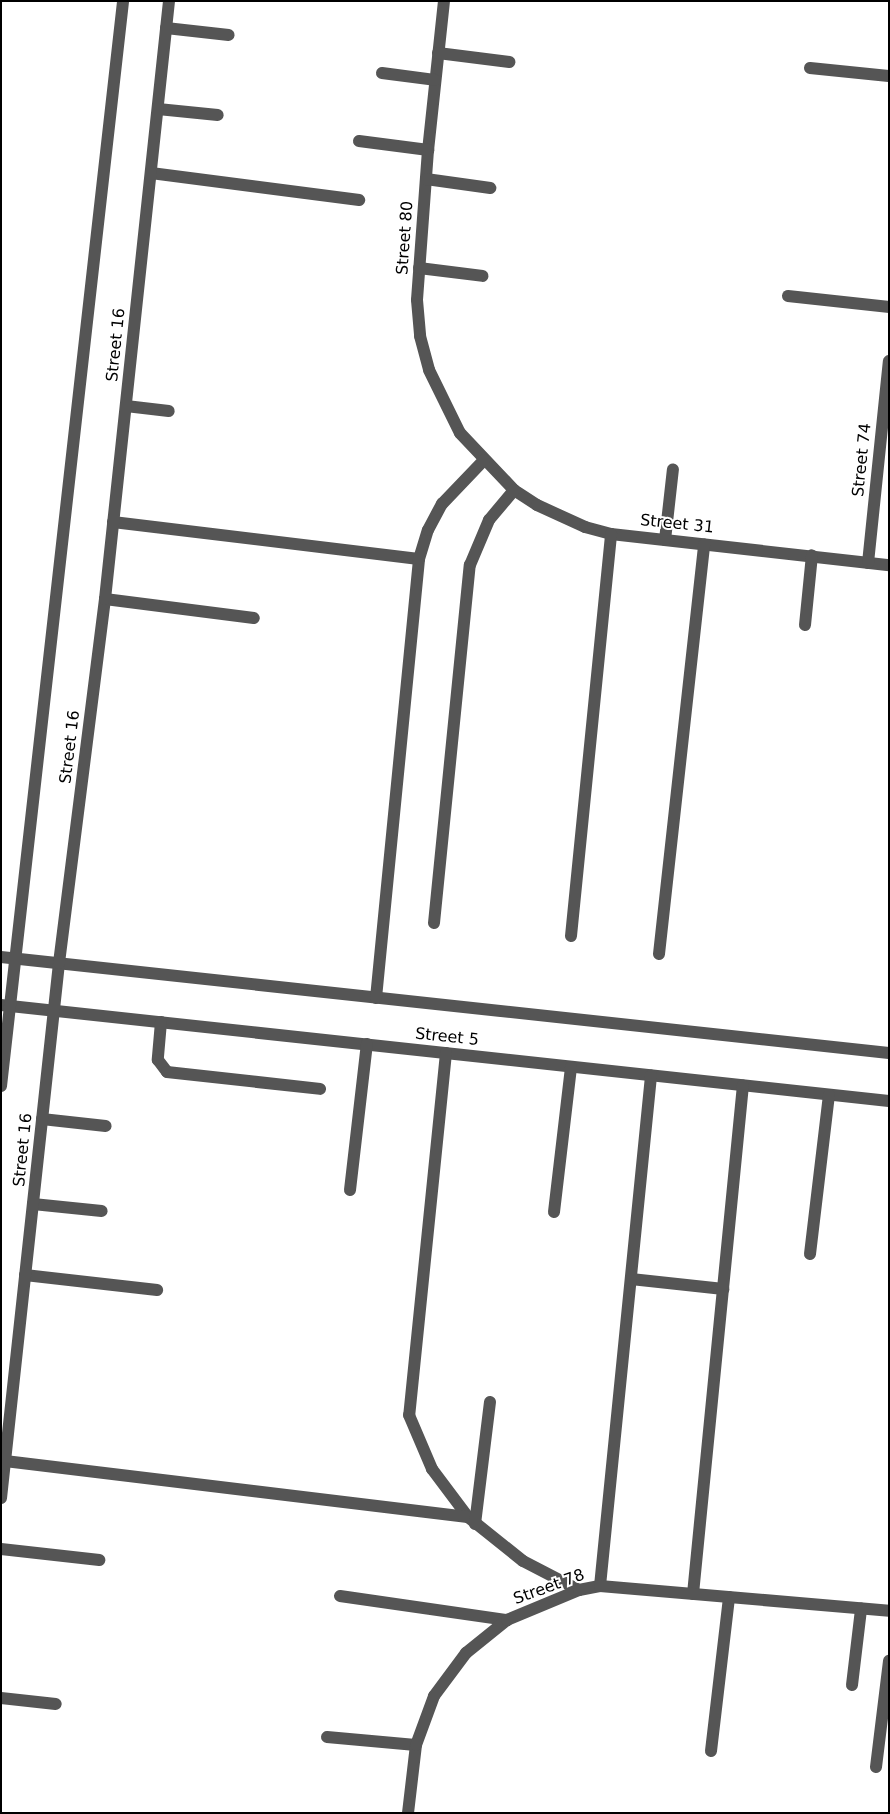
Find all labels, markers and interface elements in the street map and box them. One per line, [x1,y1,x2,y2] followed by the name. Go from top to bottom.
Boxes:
[393,200,417,276] street label: Street 80
[103,307,129,383] street label: Street 16
[849,422,875,498] street label: Street 74
[639,511,715,537] street label: Street 31
[56,709,84,785] street label: Street 16
[414,1024,480,1050] street label: Street 5
[10,1112,36,1188] street label: Street 16
[511,1565,587,1609] street label: Street 78

